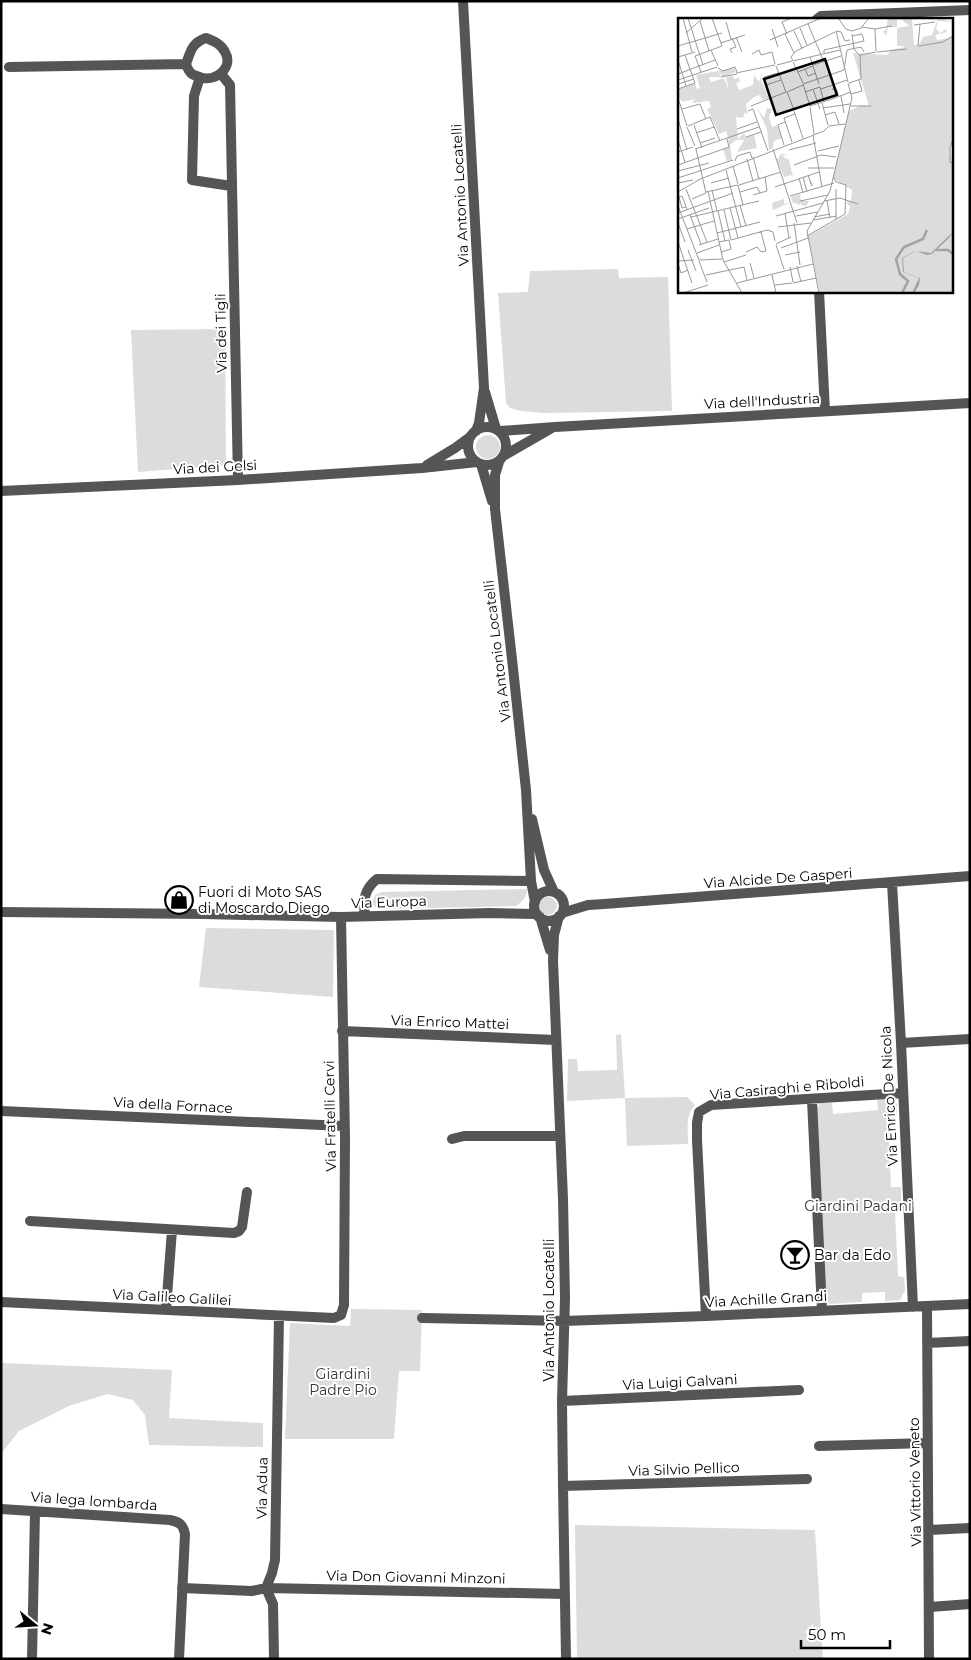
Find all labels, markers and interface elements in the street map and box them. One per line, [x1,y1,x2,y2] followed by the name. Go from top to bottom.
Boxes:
[678,18,954,292] inset map
[447,123,473,267] street label: Via Antonio Locatelli
[211,293,231,373] street label: Via dei Tigli
[704,389,820,413] street label: Via dell'Industria
[172,456,258,478] street label: Via dei Gelsi
[479,579,515,723] street label: Via Antonio Locatelli
[703,864,853,892] street label: Via Alcide De Gasperi
[198,883,330,917] place label: Fuori di Moto SAS di Moscardo Diego
[164,885,194,915] shop icon: Fuori di Moto SAS di Moscardo Diego
[351,892,427,912] street label: Via Europa
[391,1011,509,1033] street label: Via Enrico Mattei
[876,1025,902,1167] street label: Via Enrico De Nicola
[320,1060,340,1172] street label: Via Fratelli Cervi
[709,1072,865,1104] street label: Via Casiraghi e Riboldi
[113,1093,233,1117] street label: Via della Fornace
[804,1197,912,1215] park label: Giardini Padani
[540,1239,558,1381] street label: Via Antonio Locatelli
[780,1240,810,1270] bar icon: Bar da Edo
[814,1246,891,1264] place label: Bar da Edo
[112,1285,232,1309] street label: Via Galileo Galilei
[704,1287,828,1311] street label: Via Achille Grandi
[309,1365,377,1399] park label: Giardini Padre Pio
[622,1370,738,1394] street label: Via Luigi Galvani
[905,1417,925,1547] street label: Via Vittorio Veneto
[252,1457,272,1519] street label: Via Adua
[628,1458,740,1480] street label: Via Silvio Pellico
[30,1488,158,1514] street label: Via lega lombarda
[326,1566,506,1588] street label: Via Don Giovanni Minzoni
[10,1600,60,1650] north arrow
[801,1618,890,1650] scale bar
[37,1621,58,1637] text: N
[808,1625,846,1644] text: 50 m

